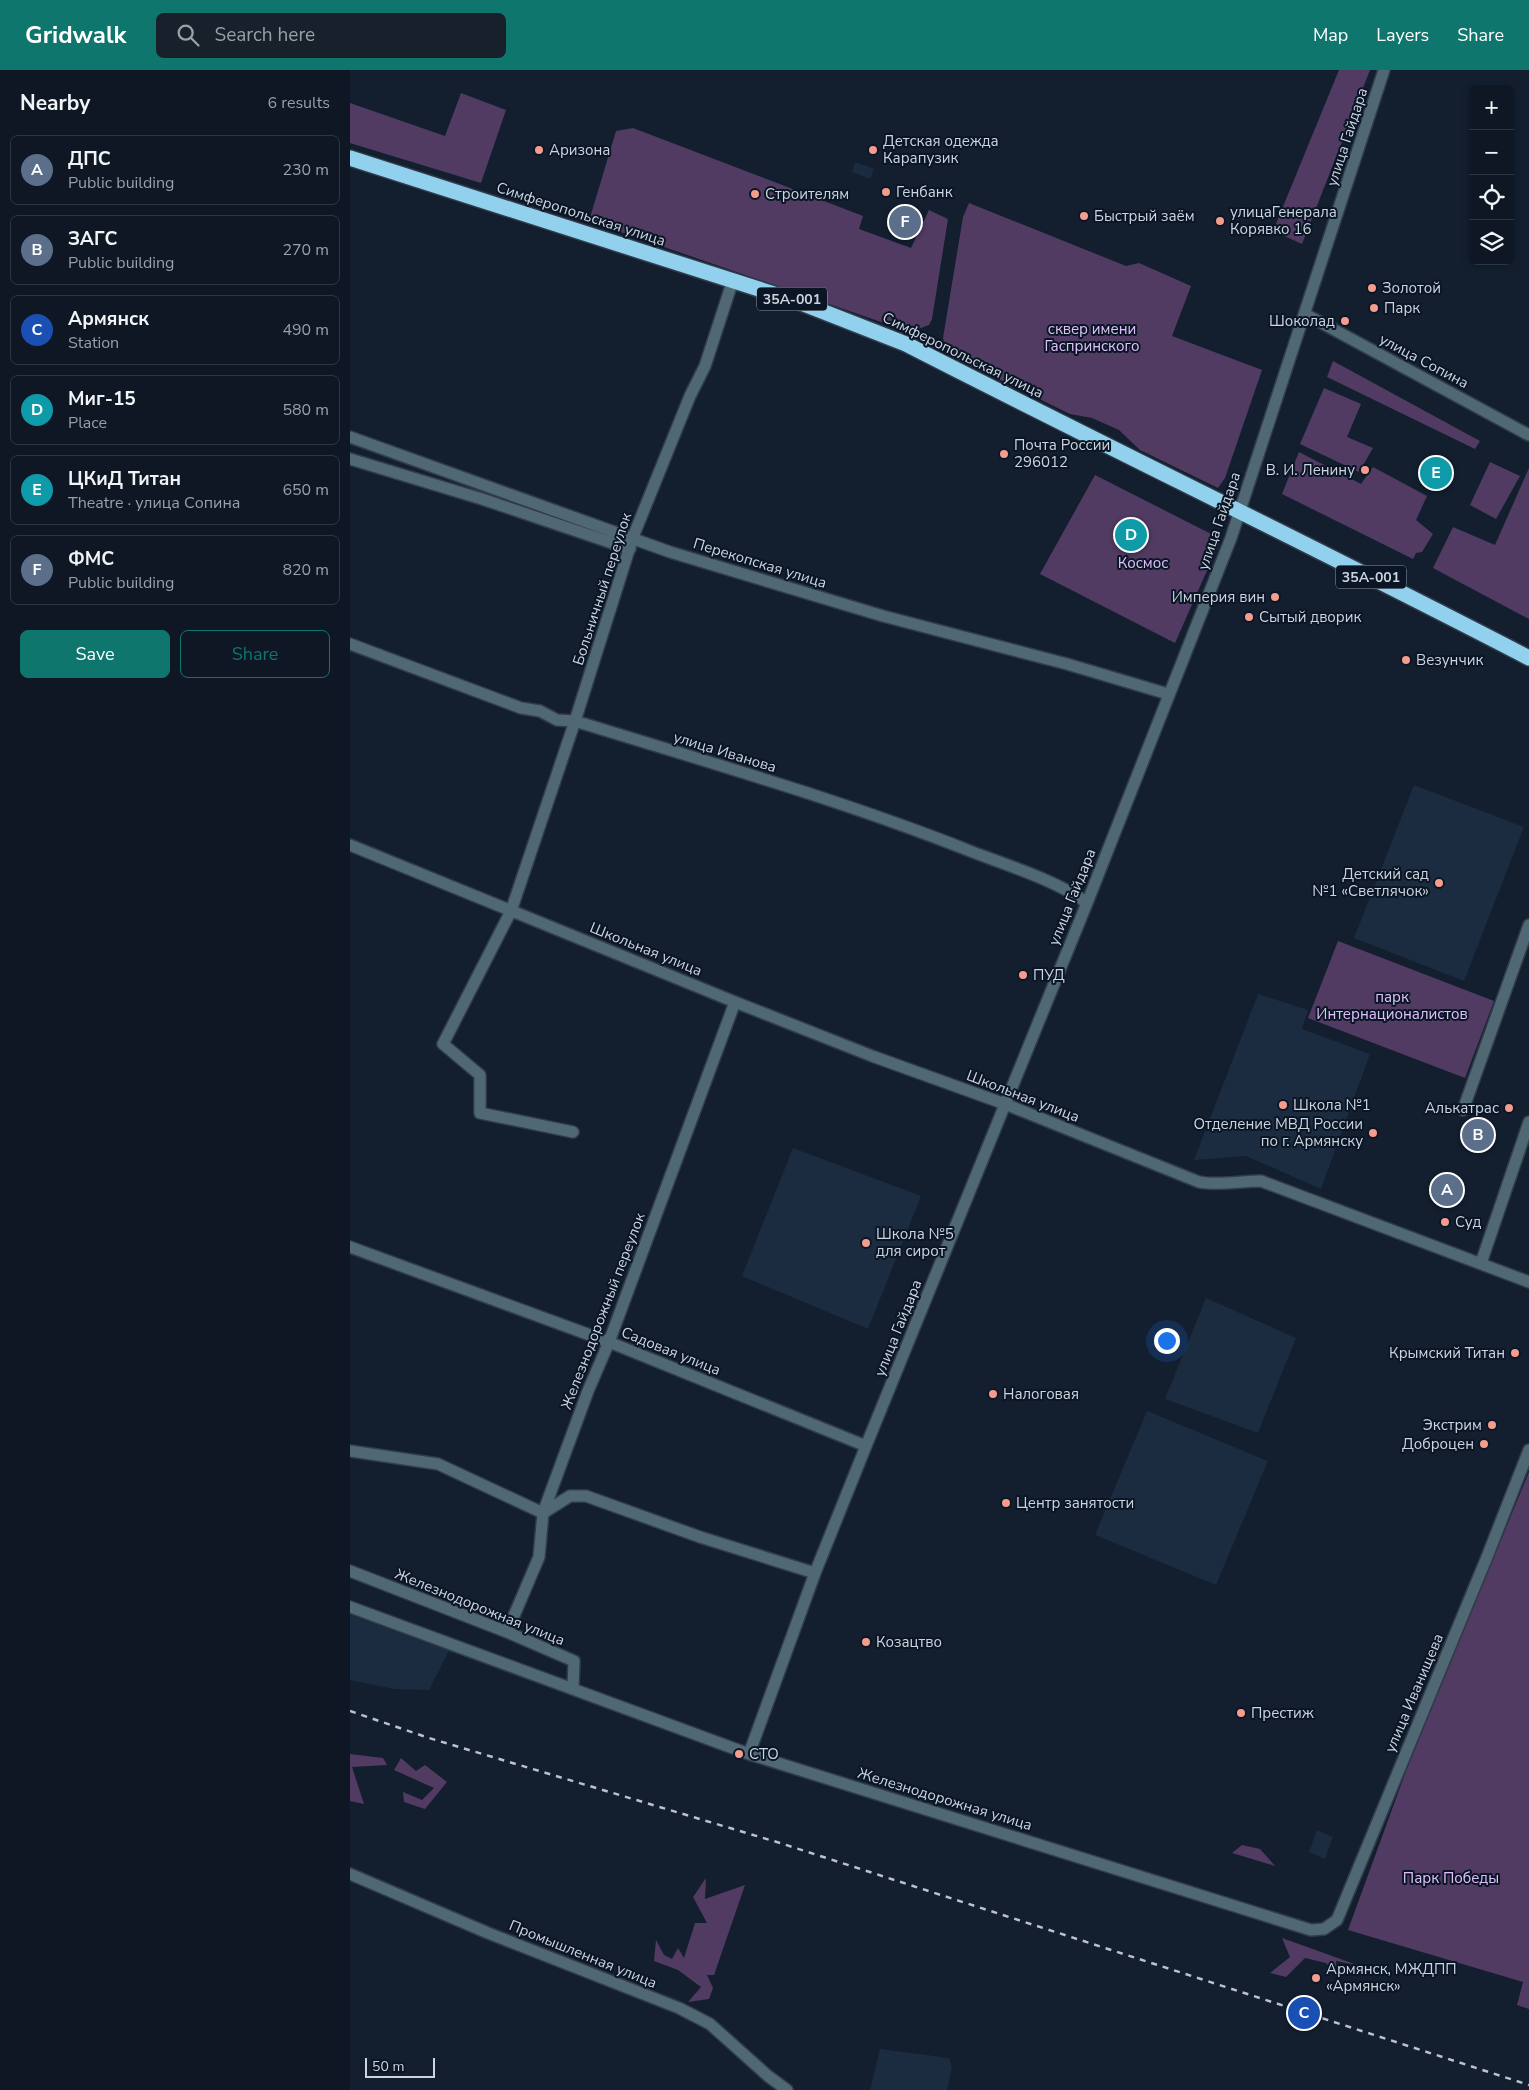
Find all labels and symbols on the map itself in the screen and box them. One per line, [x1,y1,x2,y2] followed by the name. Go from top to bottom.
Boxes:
[1322,85,1372,189] street label: улица Гайдара
[883,131,999,168] place label: Детская одежда Карапузик
[549,140,610,160] place label: Аризона
[533,144,545,156] marker: Аризона
[867,144,879,156] marker: Детская одежда Карапузик
[494,177,668,251] street label: Симферопольская улица
[896,182,953,202] place label: Генбанк
[765,184,849,204] place label: Строителям
[880,186,892,198] marker: Генбанк
[749,188,761,200] marker: Строителям
[1230,202,1337,239] place label: улицаГенерала Корявко 16
[889,203,921,241] pin: F
[1094,206,1195,226] place label: Быстрый заём
[1078,210,1090,222] marker: Быстрый заём
[1214,215,1226,227] marker: улицаГенерала Корявко 16
[1382,278,1441,298] place label: Золотой
[1366,282,1378,294] marker: Золотой
[757,288,827,310] road number: 35А-001
[1384,298,1420,318] place label: Парк
[1368,302,1380,314] marker: Парк
[879,307,1047,403] street label: Симферопольская улица
[1269,311,1335,331] place label: Шоколад
[1339,315,1351,327] marker: Шоколад
[1045,319,1139,356] park label: сквер имени Гаспринского
[1376,329,1472,393] street label: улица Сопина
[1014,435,1110,472] place label: Почта России 296012
[998,448,1010,460] marker: Почта России 296012
[1420,454,1452,492] pin: E
[1266,460,1355,480] place label: В. И. Ленину
[1359,464,1371,476] marker: В. И. Ленину
[1193,469,1245,573] street label: улица Гайдара
[568,510,636,668] street label: Больничный переулок
[1115,516,1147,554] pin: D
[691,533,829,593] street label: Перекопская улица
[1118,553,1168,573] park label: Космос
[1336,566,1406,588] road number: 35А-001
[1172,587,1265,607] place label: Империя вин
[1269,591,1281,603] marker: Империя вин
[1259,607,1362,627] place label: Сытый дворик
[1243,611,1255,623] marker: Сытый дворик
[1416,650,1483,670] place label: Везунчик
[1400,654,1412,666] marker: Везунчик
[671,727,779,777] street label: улица Иванова
[1044,846,1100,948] street label: улица Гайдара
[1312,864,1429,901] place label: Детский сад №1 «Светлячок»
[1433,877,1445,889] marker: Детский сад №1 «Светлячок»
[587,917,705,981] street label: Школьная улица
[1033,965,1065,985] place label: ПУД
[1017,969,1029,981] marker: ПУД
[1316,987,1468,1024] park label: парк Интернационалистов
[964,1065,1082,1127] street label: Школьная улица
[1293,1095,1371,1115] place label: Школа №1
[1425,1098,1499,1118] place label: Алькатрас
[1277,1099,1289,1111] marker: Школа №1
[1503,1102,1515,1114] marker: Алькатрас
[1194,1114,1363,1151] place label: Отделение МВД России по г. Армянску
[1462,1116,1494,1154] pin: B
[1367,1127,1379,1139] marker: Отделение МВД России по г. Армянску
[1431,1171,1463,1209] pin: A
[556,1210,650,1412] street label: Железнодорожный переулок
[1455,1212,1482,1232] place label: Суд
[1439,1216,1451,1228] marker: Суд
[876,1224,954,1261] place label: Школа №5 для сирот
[860,1237,872,1249] marker: Школа №5 для сирот
[870,1277,926,1379] street label: улица Гайдара
[618,1322,724,1380] street label: Садовая улица
[1154,1328,1180,1354] your location
[1389,1343,1505,1363] place label: Крымский Титан
[1509,1347,1521,1359] marker: Крымский Титан
[1003,1384,1079,1404] place label: Налоговая
[987,1388,999,1400] marker: Налоговая
[1423,1415,1482,1435] place label: Экстрим
[1486,1419,1498,1431] marker: Экстрим
[1402,1434,1474,1454] place label: Доброцен
[1478,1438,1490,1450] marker: Доброцен
[1016,1493,1134,1513] place label: Центр занятости
[1000,1497,1012,1509] marker: Центр занятости
[392,1564,568,1650] street label: Железнодорожная улица
[1380,1630,1448,1756] street label: улица Иванищева
[876,1632,942,1652] place label: Козацтво
[860,1636,872,1648] marker: Козацтво
[1251,1703,1314,1723] place label: Престиж
[1235,1707,1247,1719] marker: Престиж
[749,1744,779,1764] place label: СТО
[733,1748,745,1760] marker: СТО
[855,1763,1035,1835] street label: Железнодорожная улица
[1403,1868,1499,1888] park label: Парк Победы
[506,1915,660,1993] street label: Промышленная улица
[1326,1959,1457,1996] place label: Армянск, МЖДПП «Армянск»
[1310,1972,1322,1984] marker: Армянск, МЖДПП «Армянск»
[1288,1994,1320,2032] pin: C
[365,2055,435,2078] scale bar

